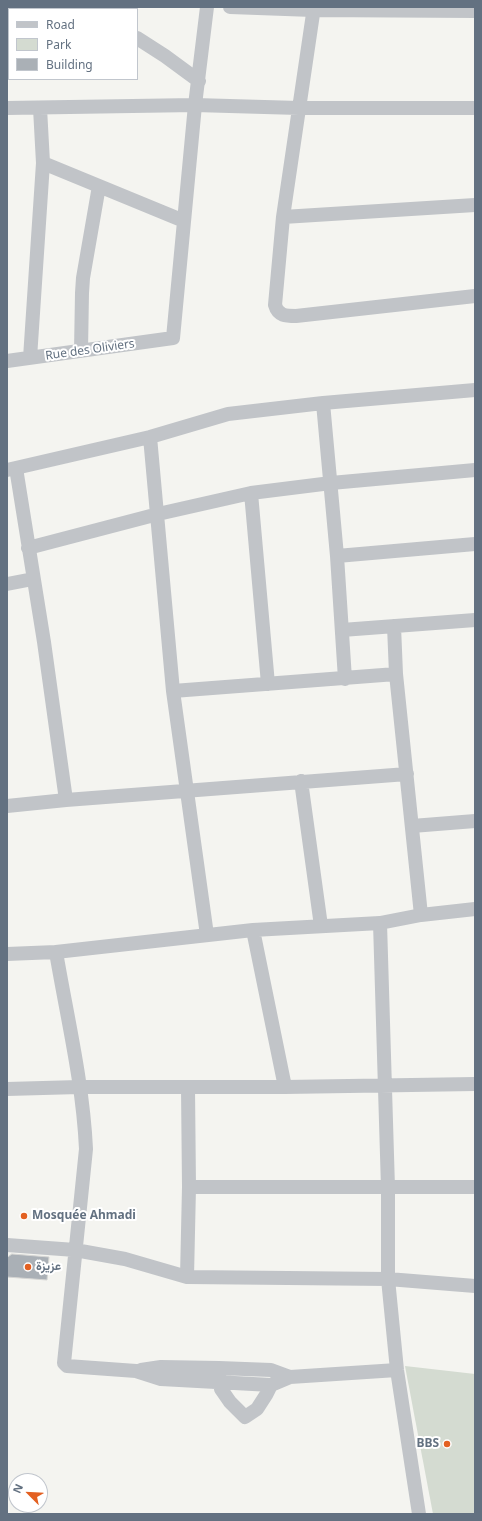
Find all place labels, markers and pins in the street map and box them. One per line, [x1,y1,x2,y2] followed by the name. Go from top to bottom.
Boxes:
[32,1209,136,1223] place label: Mosquée Ahmadi
[19,1211,29,1221] marker: Mosquée Ahmadi
[36,1260,61,1274] place label: عزيزة
[23,1262,33,1272] marker: عزيزة
[416,1437,439,1451] place label: BBS
[442,1439,452,1449] marker: BBS

